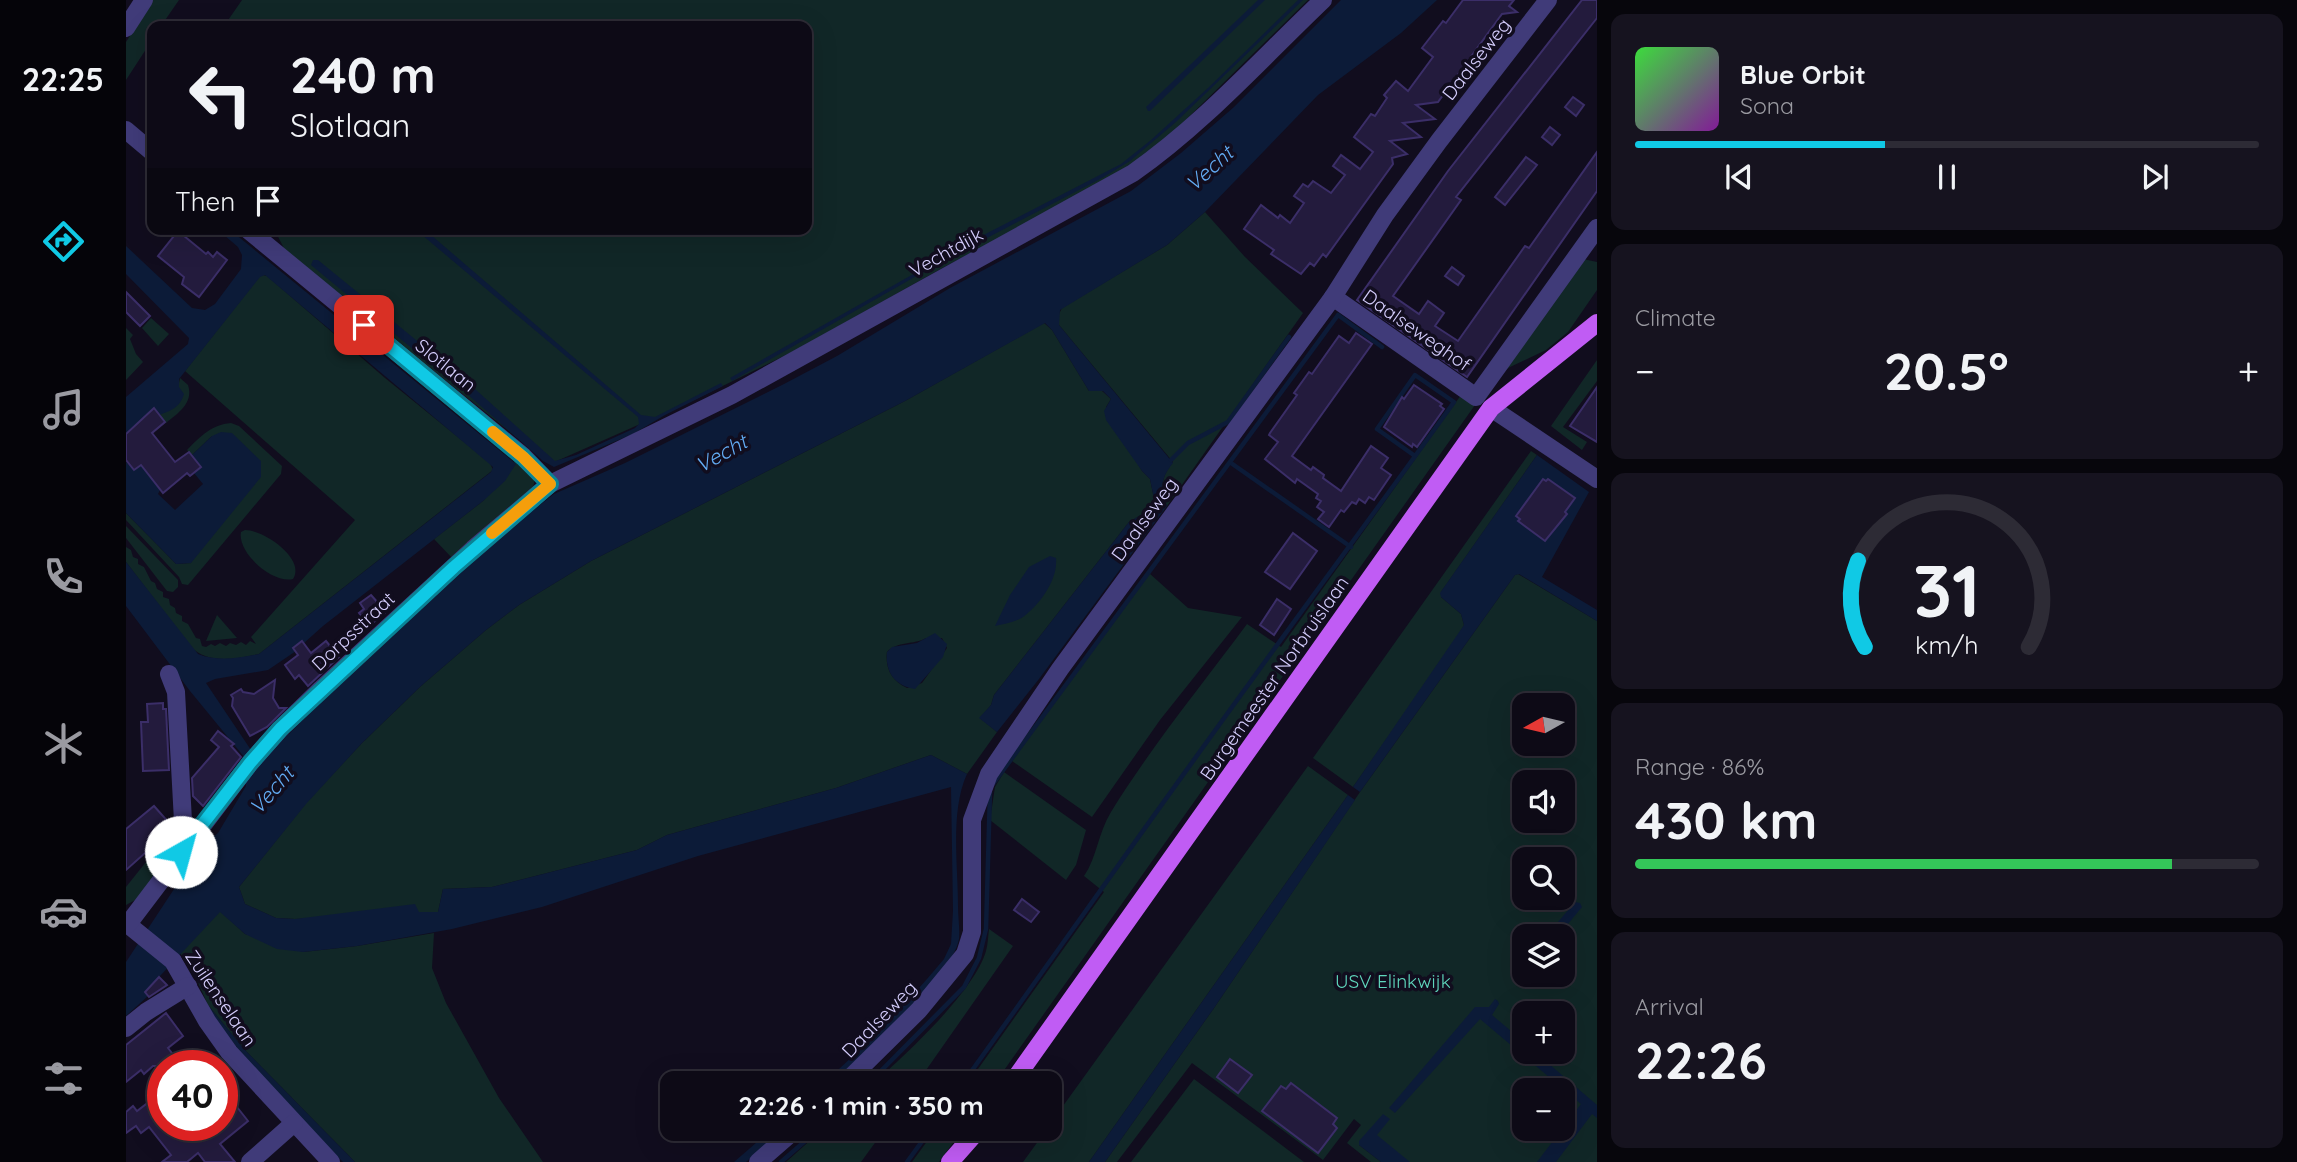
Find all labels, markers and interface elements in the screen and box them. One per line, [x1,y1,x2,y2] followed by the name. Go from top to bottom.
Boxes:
[1436,13,1516,105] street label: Daalseweg
[290,44,436,105] text: 240 m
[175,49,266,140] icon: left
[1740,58,1866,91] text: Blue Orbit
[22,59,104,99] text: 22:25
[1740,91,1794,120] text: Sona
[290,105,410,145] text: Slotlaan
[1180,138,1240,196] water label: Vecht
[1720,158,1758,196] icon: previous
[1928,158,1966,196] icon: pause
[2136,158,2174,196] icon: next
[249,182,287,220] icon: arrive
[175,185,235,218] text: Then
[39,217,88,266] icon: directions
[905,222,987,282] street label: Vechtdijk
[1358,284,1476,376] street label: Daalseweghof
[334,295,394,355] pin
[1635,303,1716,332] text: Climate
[345,306,383,344] icon: arrive
[411,333,481,397] street label: Slotlaan
[1884,338,2009,403] text: 20.5°
[1635,347,1655,395] text: −
[2238,347,2259,395] text: +
[39,385,88,434] icon: music
[691,427,754,478] water label: Vecht
[1106,472,1182,566] street label: Daalseweg
[1913,544,1981,635] text: 31
[39,552,88,601] icon: phone
[1194,571,1354,785] street label: Burgemeester Norbruislaan
[306,586,400,676] street label: Dorpsstraat
[1915,629,1979,660] text: km/h
[1512,693,1575,756] north arrow
[1512,693,1575,1141] map controls
[39,719,88,768] icon: climate
[1635,752,1764,781] text: Range · 86%
[243,758,301,819] water label: Vecht
[1512,770,1575,833] button: sound
[1635,787,1818,852] text: 430 km
[144,815,218,889] position arrow
[1512,847,1575,910] button: search
[39,887,88,936] icon: car
[1512,924,1575,987] button: layers
[180,945,262,1051] street label: Zuilenselaan
[1335,969,1451,993] park label: USV Elinkwijk
[836,976,922,1062] street label: Daalseweg
[1635,992,1704,1021] text: Arrival
[1512,1001,1575,1064] button: +
[1635,1027,1767,1092] text: 22:26
[147,1050,238,1141] speed limit sign: 40
[39,1054,88,1103] icon: filters
[1512,1078,1575,1141] button: −
[738,1089,984,1122] text: 22:26 · 1 min · 350 m

